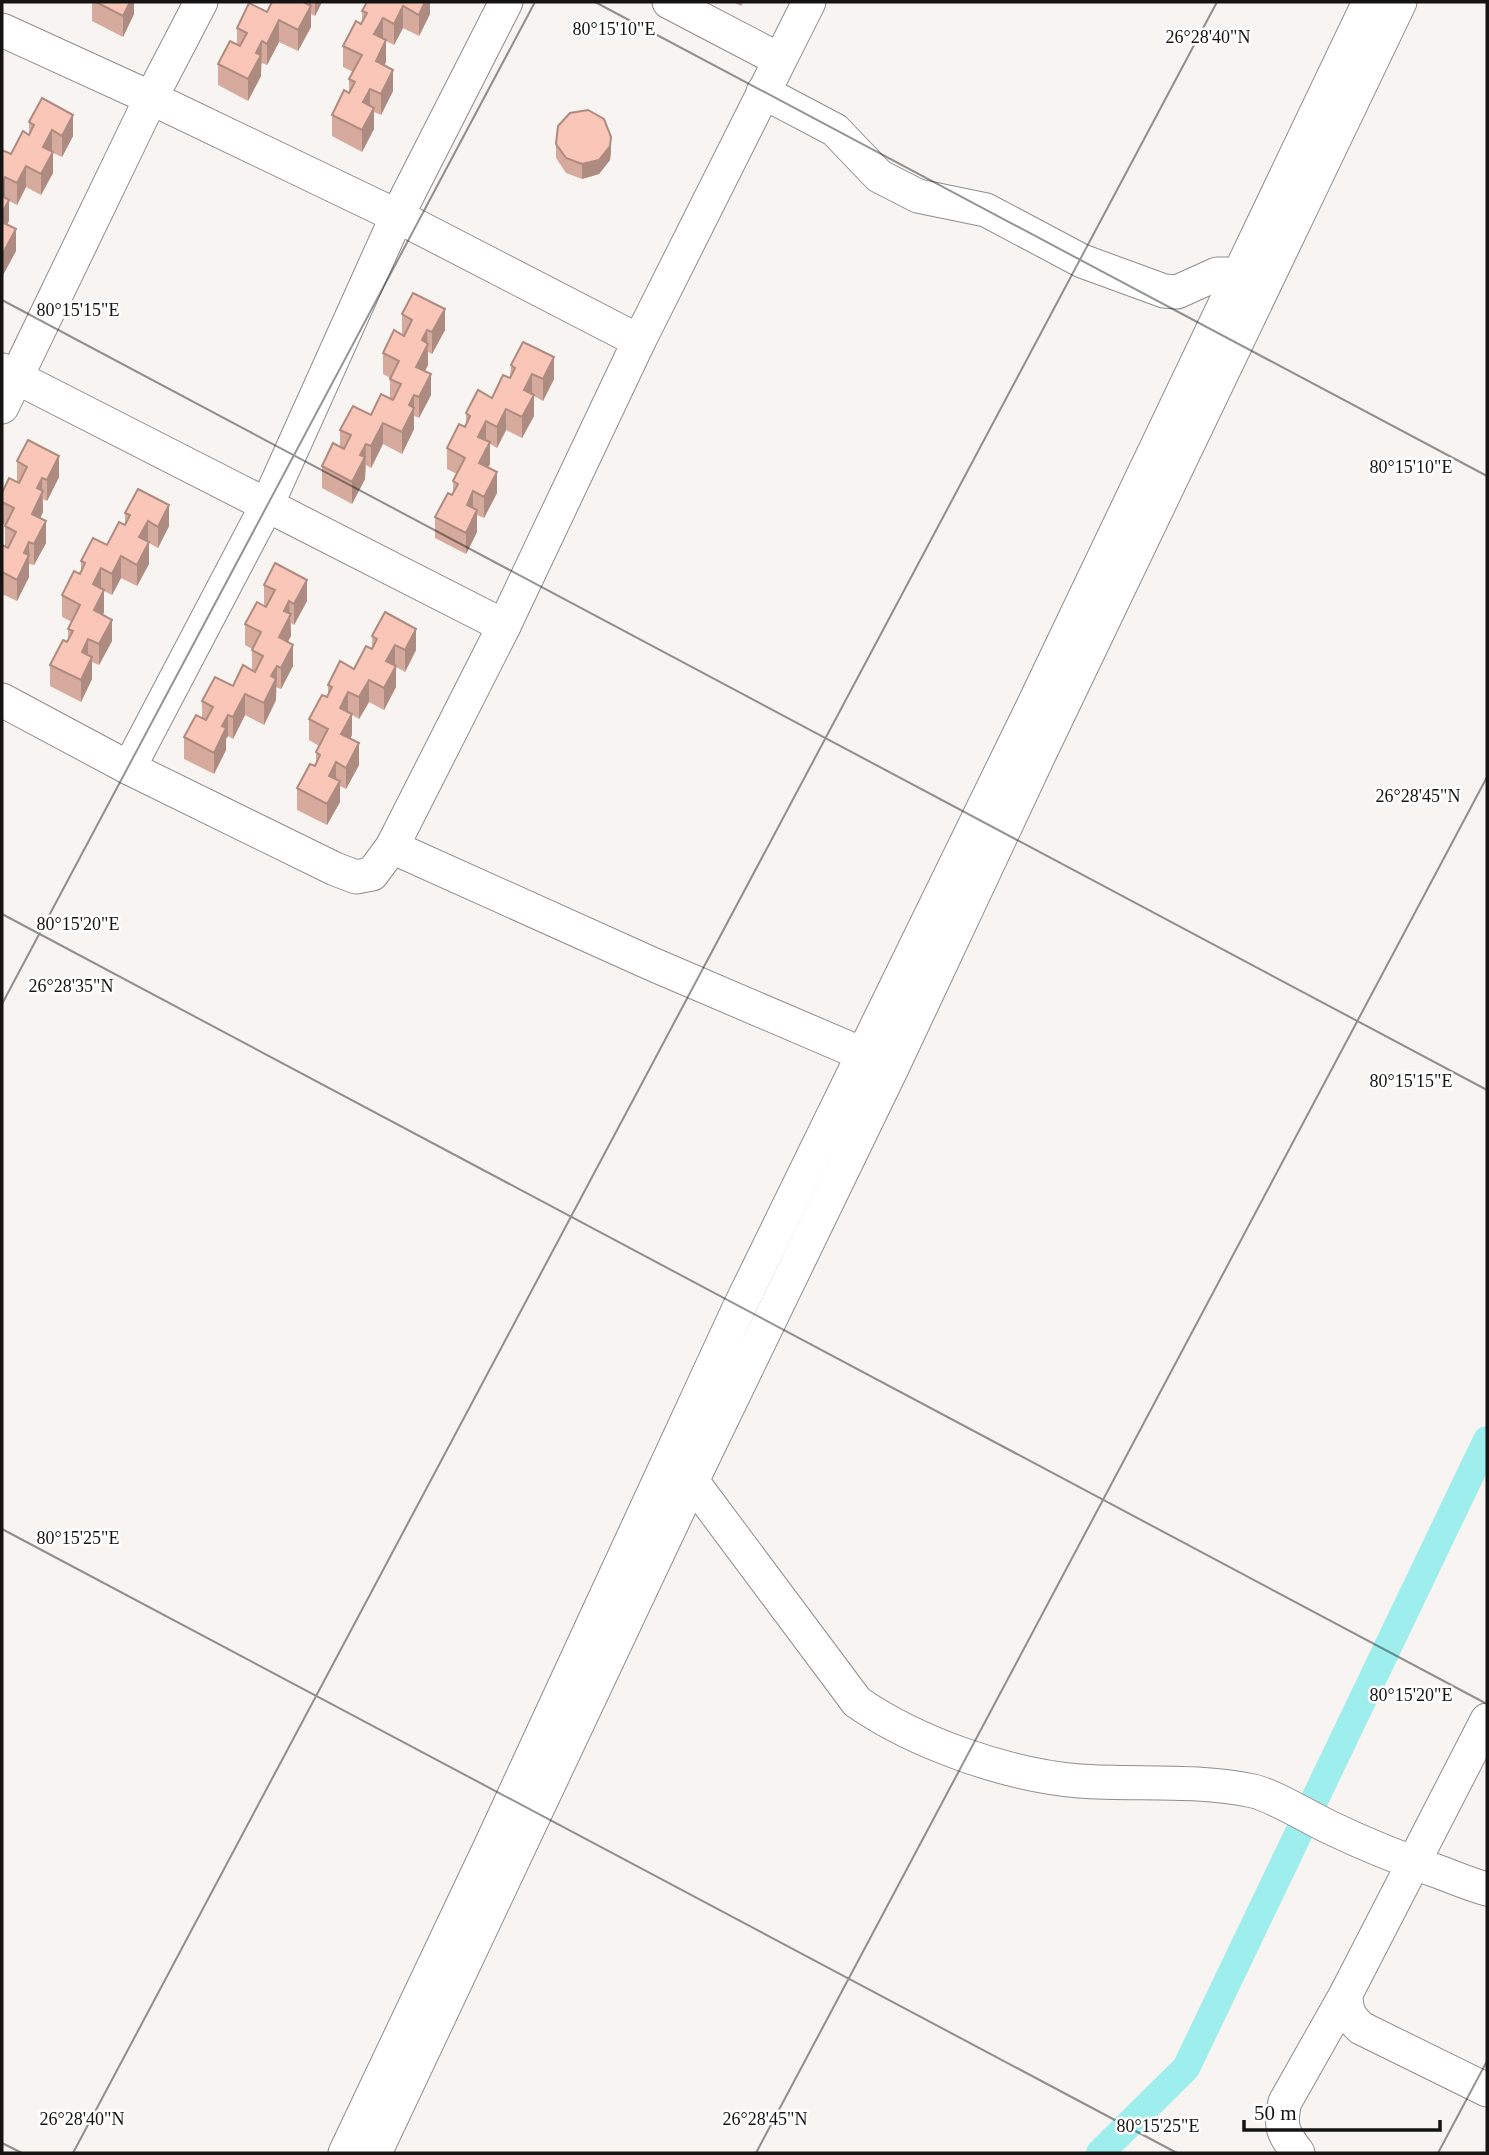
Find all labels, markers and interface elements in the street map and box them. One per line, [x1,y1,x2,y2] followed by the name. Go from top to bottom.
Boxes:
[573,19,655,39] text: 80°15'10"E
[1166,27,1250,47] text: 26°28'40"N
[37,300,119,320] text: 80°15'15"E
[1370,457,1452,477] text: 80°15'10"E
[1376,786,1460,806] text: 26°28'45"N
[37,914,119,934] text: 80°15'20"E
[29,976,113,996] text: 26°28'35"N
[1370,1071,1452,1091] text: 80°15'15"E
[37,1528,119,1548] text: 80°15'25"E
[1370,1685,1452,1705] text: 80°15'20"E
[1244,2088,1440,2132] scale bar
[1254,2101,1297,2125] text: 50 m
[40,2109,124,2129] text: 26°28'40"N
[723,2109,807,2129] text: 26°28'45"N
[1117,2116,1199,2136] text: 80°15'25"E

